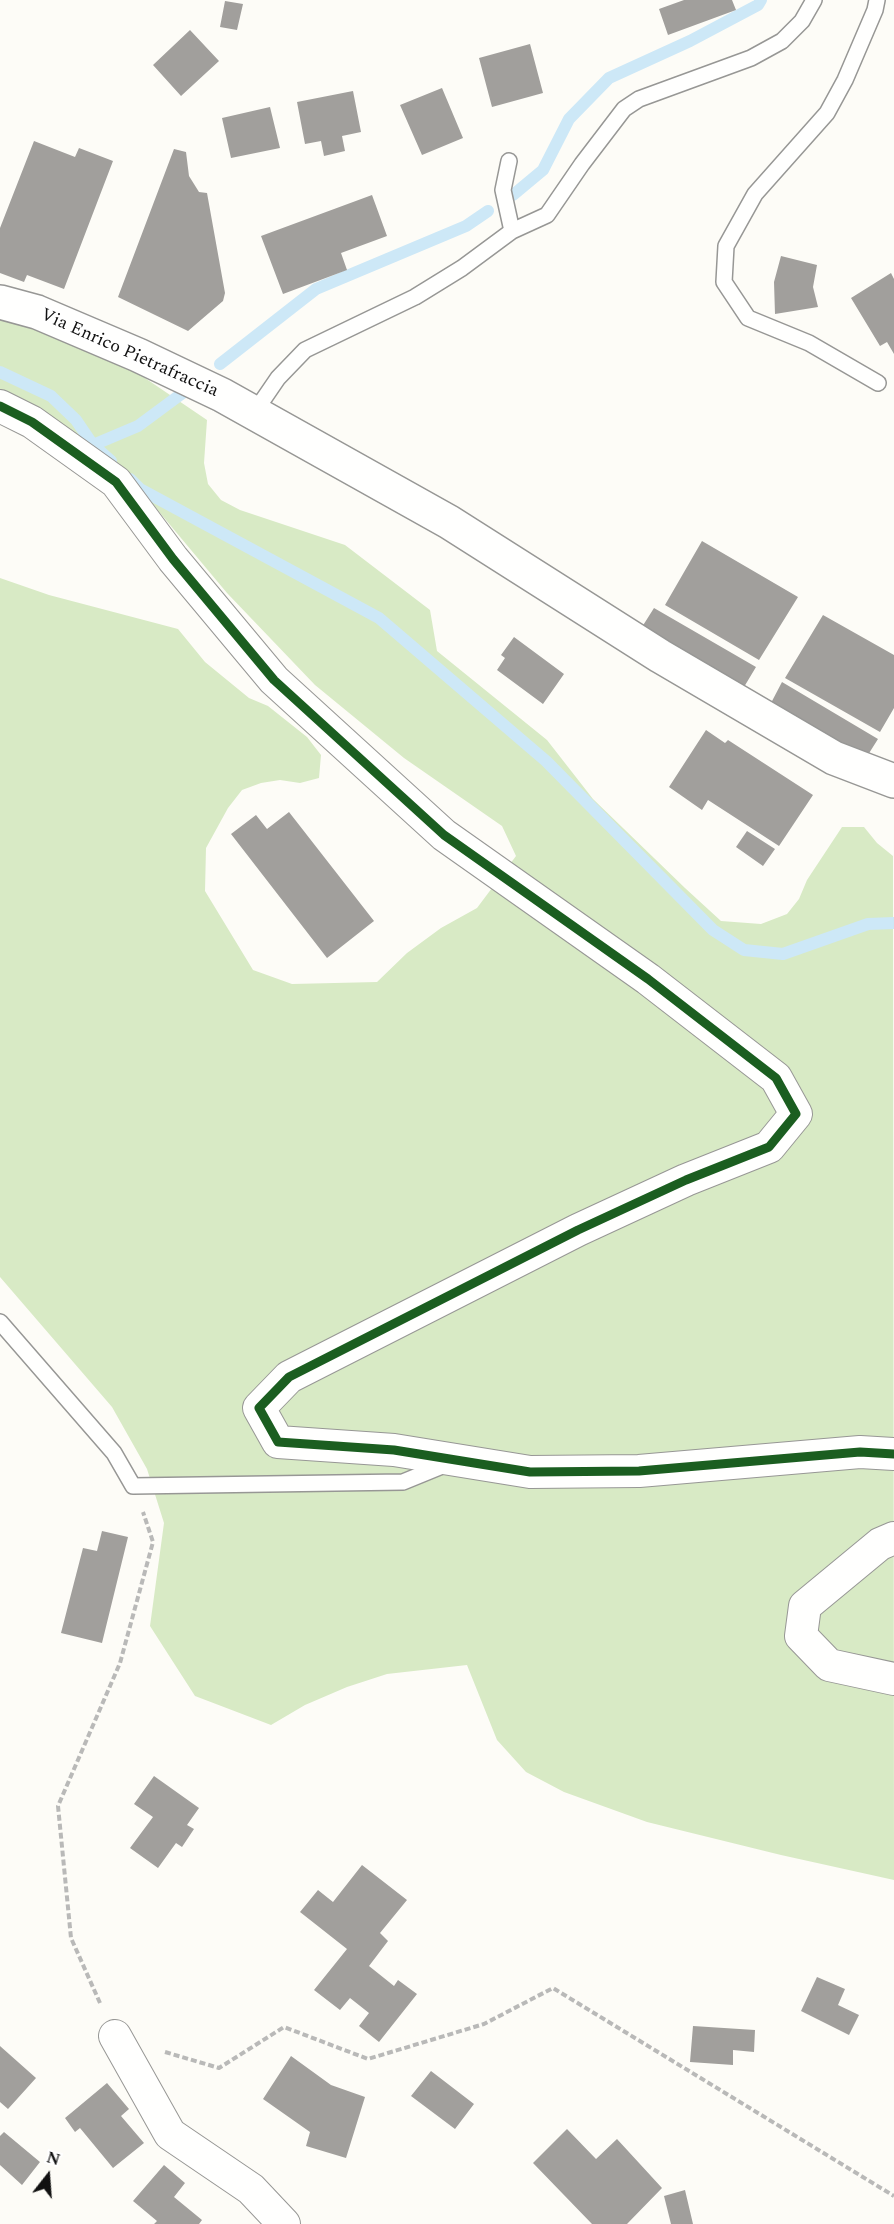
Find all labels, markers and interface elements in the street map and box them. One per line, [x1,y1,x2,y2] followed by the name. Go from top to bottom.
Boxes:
[37,305,221,403] street label: Via Enrico Pietrafraccia
[44,2145,63,2172] text: N
[18,2146,78,2206] north arrow

